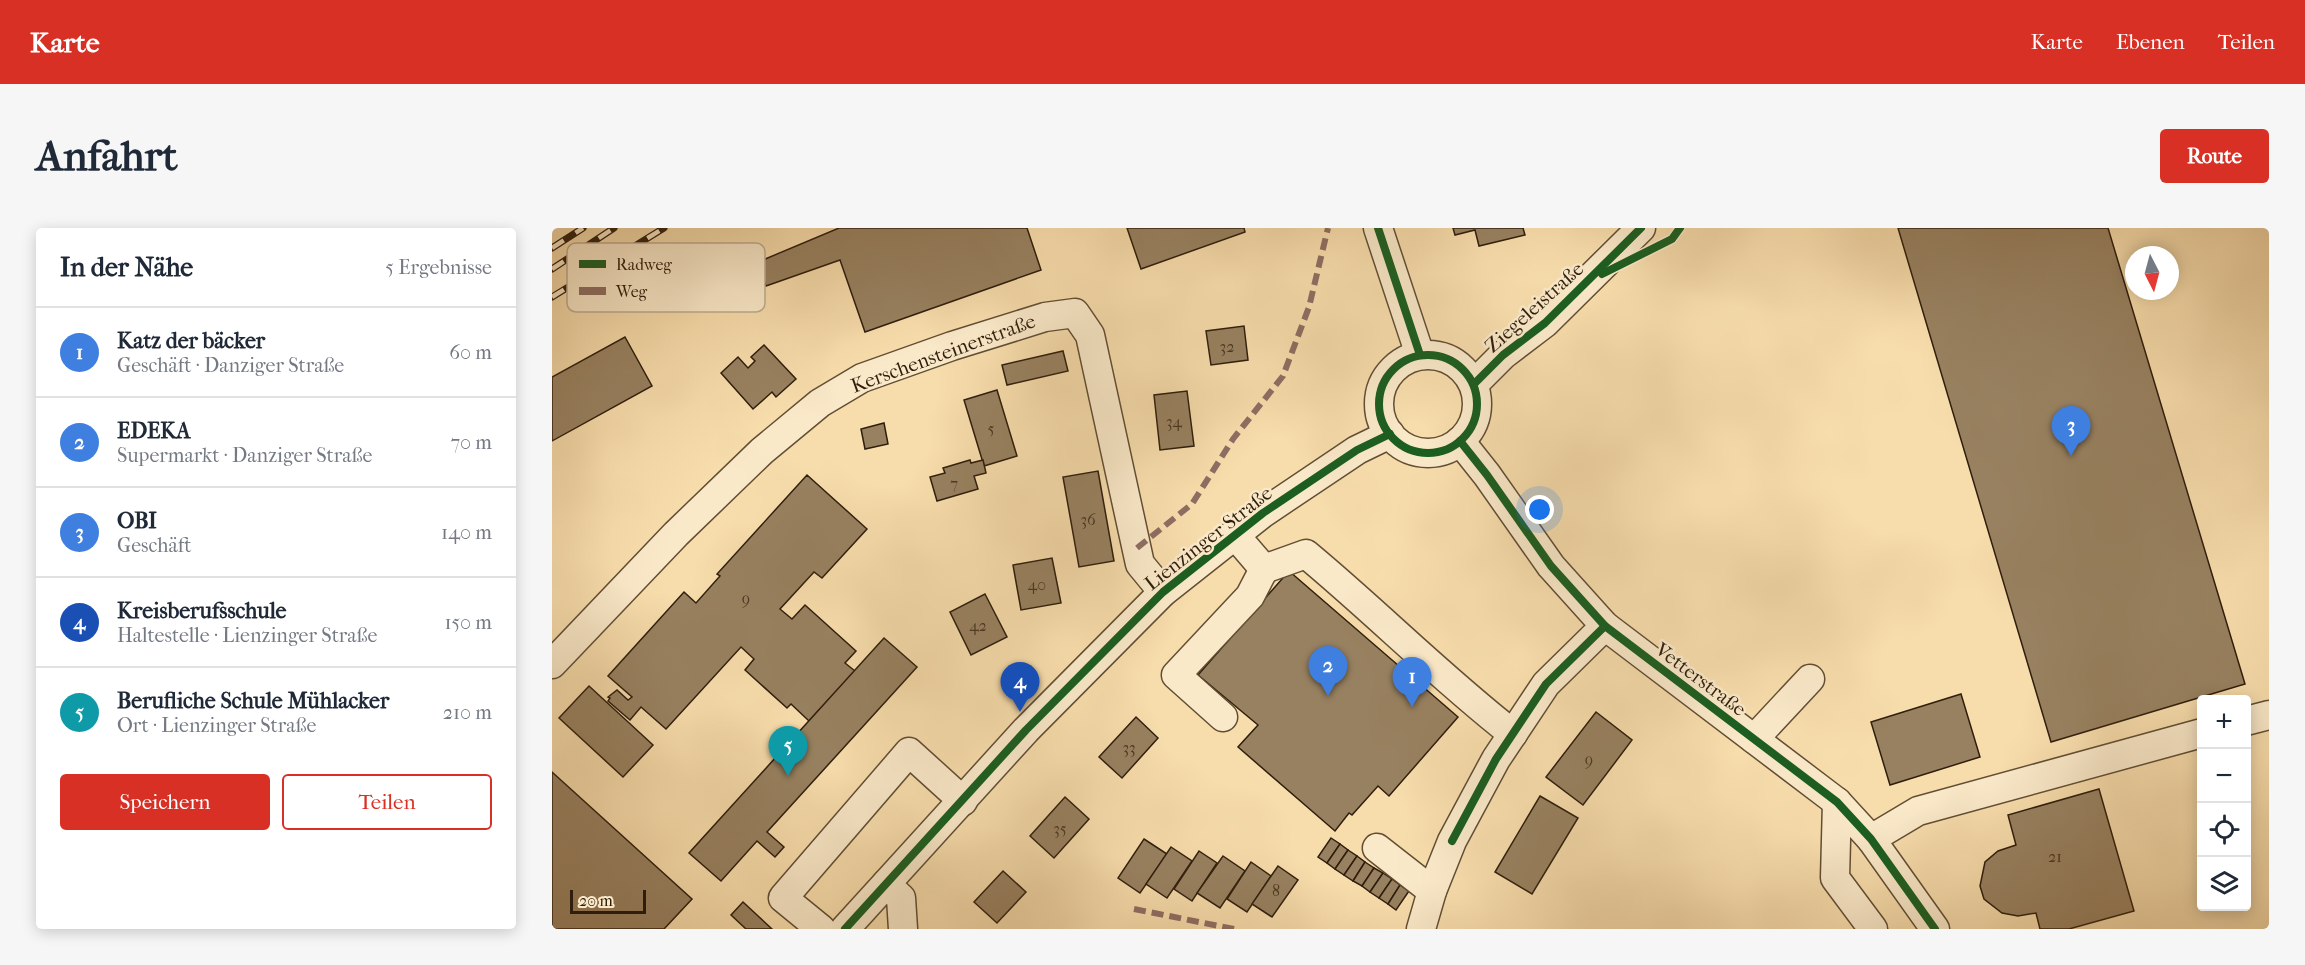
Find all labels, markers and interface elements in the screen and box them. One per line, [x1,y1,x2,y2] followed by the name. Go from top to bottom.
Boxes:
[30,26,100,59] text: Karte
[2031,30,2083,54] text: Karte
[2116,30,2185,54] text: Ebenen
[2218,30,2275,54] text: Teilen
[2160,129,2269,183] button: Route
[36,132,178,181] text: Anfahrt
[567,243,765,312] legend
[2125,246,2179,300] north arrow
[60,252,193,283] text: In der Nähe
[616,255,672,274] text: Radweg
[385,256,492,279] text: 5 Ergebnisse
[1481,257,1588,357] street label: Ziegeleistraße
[615,282,648,301] text: Weg
[848,309,1039,398] street label: Kerschensteinerstraße
[117,328,265,354] text: Katz der bäcker
[1220,337,1234,356] house number: 32
[76,341,83,364] text: 1
[449,341,492,364] text: 60 m
[117,354,344,377] text: Geschäft · Danziger Straße
[2052,406,2090,456] pin: 3
[1166,412,1183,431] house number: 34
[117,418,191,444] text: EDEKA
[988,419,995,438] house number: 5
[74,431,85,454] text: 2
[450,431,492,454] text: 70 m
[117,444,372,467] text: Supermarkt · Danziger Straße
[950,474,958,493] house number: 7
[1140,482,1277,595] street label: Lienzinger Straße
[1525,495,1554,524] your location
[117,508,157,534] text: OBI
[1080,510,1096,529] house number: 36
[75,521,84,544] text: 3
[441,521,492,544] text: 140 m
[117,534,191,557] text: Geschäft
[1028,575,1046,594] house number: 40
[742,589,750,608] house number: 9
[117,598,286,624] text: Kreisberufsschule
[74,611,85,634] text: 4
[444,611,492,634] text: 150 m
[969,616,987,635] house number: 42
[117,624,377,647] text: Haltestelle · Lienzinger Straße
[1650,637,1751,721] street label: Vetterstraße
[1308,646,1348,696] pin: 2
[1392,658,1432,707] pin: 1
[1000,662,1040,712] pin: 4
[117,688,389,714] text: Berufliche Schule Mühlacker
[2197,695,2251,911] map controls
[2197,695,2251,749] button: +
[75,701,84,724] text: 5
[443,701,492,724] text: 210 m
[117,714,316,737] text: Ort · Lienzinger Straße
[768,726,808,776] pin: 5
[1122,738,1136,757] house number: 33
[2197,749,2251,803] button: −
[1585,750,1593,769] house number: 9
[60,774,270,830] button: Speichern
[282,774,492,830] button: Teilen
[2197,803,2251,857] button: locate
[1053,819,1067,838] house number: 35
[2048,847,2062,866] house number: 21
[2197,857,2251,911] button: layers
[1272,881,1280,900] house number: 8
[570,887,646,914] scale bar
[579,891,613,910] text: 20 m

